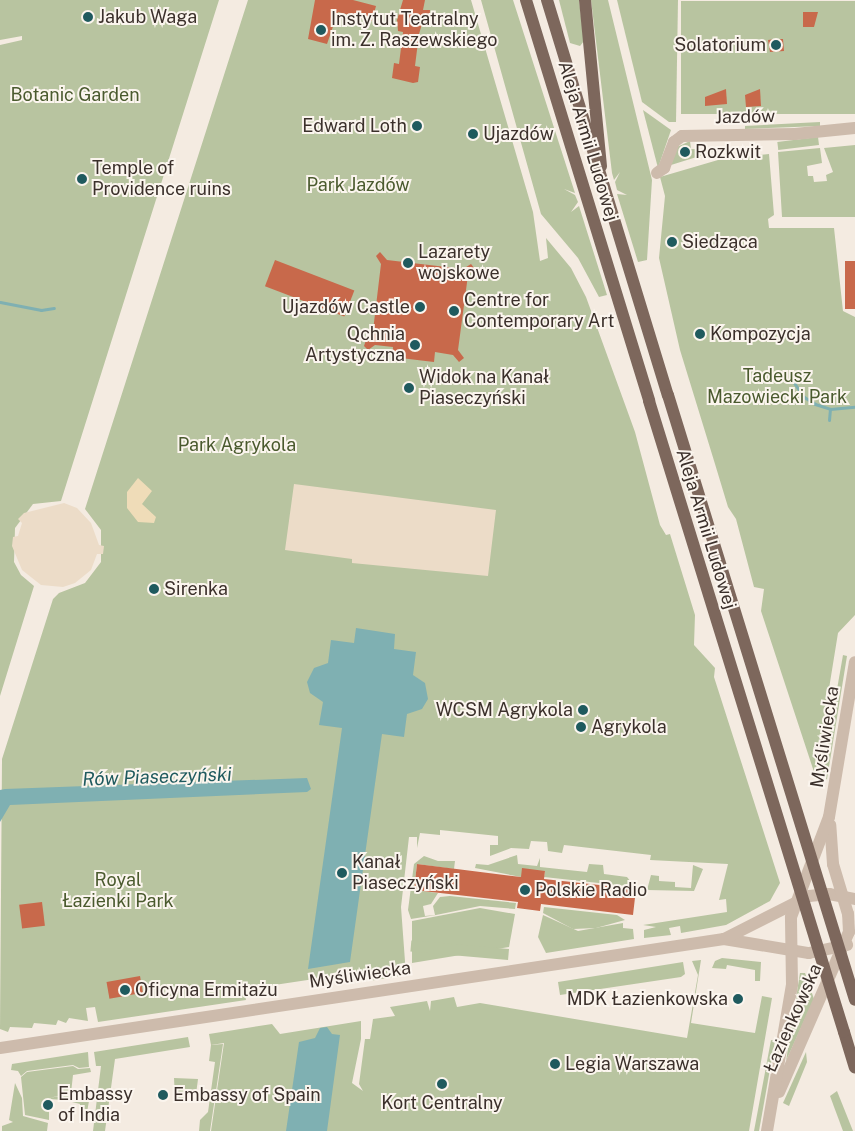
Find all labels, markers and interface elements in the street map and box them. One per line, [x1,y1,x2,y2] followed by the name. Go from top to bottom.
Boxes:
[98,6,198,28] place label: Jakub Waga
[331,9,498,52] place label: Instytut Teatralny im. Z. Raszewskiego
[82,11,94,23] marker: Jakub Waga
[315,24,327,36] marker: Instytut Teatralny im. Z. Raszewskiego
[674,34,766,56] place label: Solatorium
[770,39,782,51] marker: Solatorium
[553,58,623,224] street label: Aleja Armii Ludowej
[10,84,140,106] park label: Botanic Garden
[715,106,775,128] street label: Jazdów
[302,115,407,137] place label: Edward Loth
[411,120,423,132] marker: Edward Loth
[483,123,554,145] place label: Ujazdów
[467,128,479,140] marker: Ujazdów
[695,141,761,163] place label: Rozkwit
[679,146,691,158] marker: Rozkwit
[92,158,231,200] place label: Temple of Providence ruins
[76,173,88,185] marker: Temple of Providence ruins
[306,174,410,196] park label: Park Jazdów
[682,231,758,253] place label: Siedząca
[666,236,678,248] marker: Siedząca
[418,242,500,284] place label: Lazarety wojskowe
[402,257,414,269] marker: Lazarety wojskowe
[464,290,614,332] place label: Centre for Contemporary Art
[282,296,410,318] place label: Ujazdów Castle
[414,301,426,313] marker: Ujazdów Castle
[448,305,460,317] marker: Centre for Contemporary Art
[710,323,811,345] place label: Kompozycja
[305,324,405,366] place label: Qchnia Artystyczna
[694,328,706,340] marker: Kompozycja
[409,339,421,351] marker: Qchnia Artystyczna
[707,366,847,408] park label: Tadeusz Mazowiecki Park
[419,367,549,409] place label: Widok na Kanał Piaseczyński
[403,382,415,394] marker: Widok na Kanał Piaseczyński
[178,434,296,456] park label: Park Agrykola
[671,446,741,612] street label: Aleja Armii Ludowej
[164,578,228,600] place label: Sirenka
[148,583,160,595] marker: Sirenka
[806,685,844,789] street label: Myśliwiecka
[436,699,573,721] place label: WCSM Agrykola
[577,704,589,716] marker: WCSM Agrykola
[591,716,667,738] place label: Agrykola
[575,721,587,733] marker: Agrykola
[82,763,232,791] water label: Rów Piaseczyński
[352,852,459,894] place label: Kanał Piaseczyński
[336,867,348,879] marker: Kanał Piaseczyński
[62,870,174,912] park label: Royal Łazienki Park
[535,879,647,901] place label: Polskie Radio
[519,884,531,896] marker: Polskie Radio
[308,957,412,993] street label: Myśliwiecka
[759,960,827,1076] street label: Łazienkowska
[135,979,278,1001] place label: Oficyna Ermitażu
[119,984,131,996] marker: Oficyna Ermitażu
[567,988,728,1010] place label: MDK Łazienkowska
[732,993,744,1005] marker: MDK Łazienkowska
[565,1053,700,1075] place label: Legia Warszawa
[549,1058,561,1070] marker: Legia Warszawa
[436,1078,448,1090] marker: Kort Centralny
[58,1084,133,1126] place label: Embassy of India
[173,1084,321,1106] place label: Embassy of Spain
[157,1089,169,1101] marker: Embassy of Spain
[381,1092,503,1114] place label: Kort Centralny
[42,1099,54,1111] marker: Embassy of India

